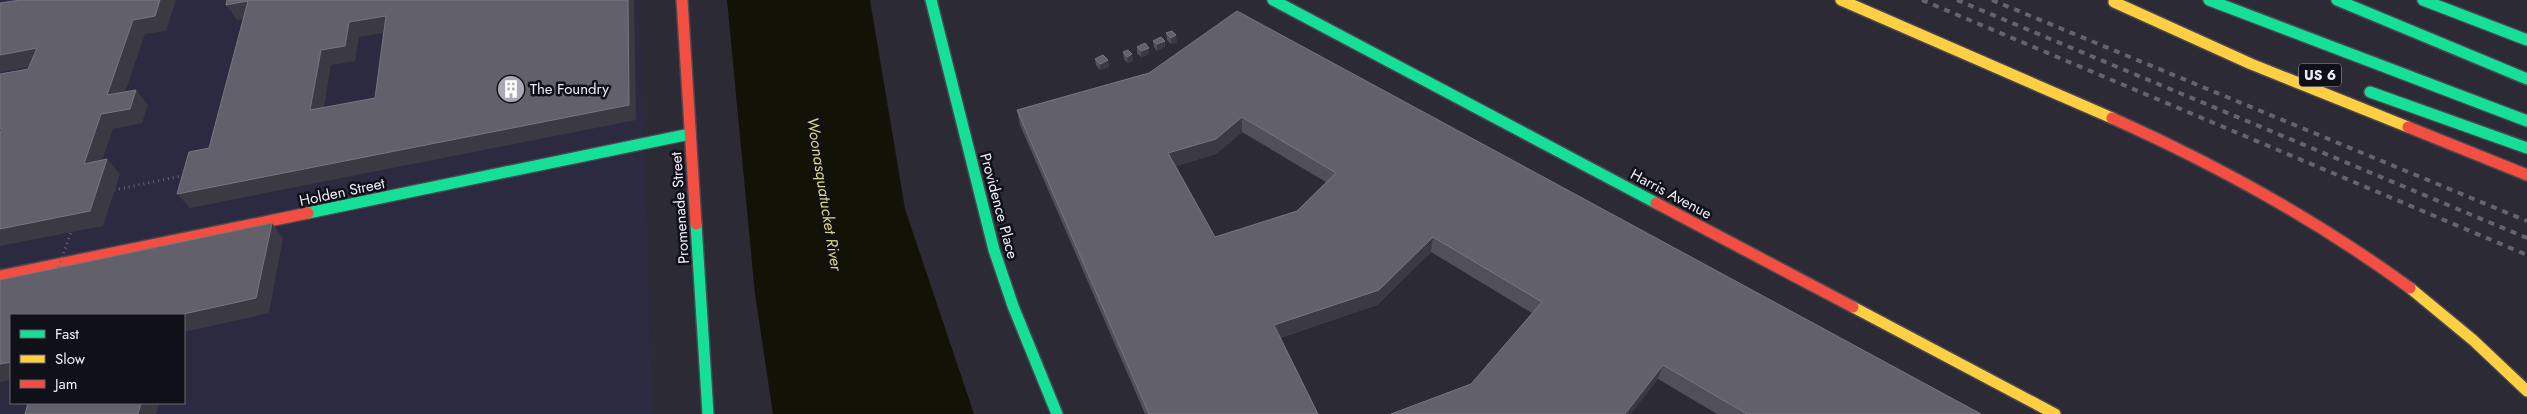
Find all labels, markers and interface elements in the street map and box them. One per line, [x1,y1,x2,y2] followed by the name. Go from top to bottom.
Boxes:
[2299,64,2341,86] road number: US 6
[496,74,526,104] building icon: The Foundry
[530,78,609,100] place label: The Foundry
[801,116,848,274] water label: Woonasquatucket River
[665,151,695,265] street label: Promenade Street
[974,151,1024,262] street label: Providence Place
[1626,163,1716,225] street label: Harris Avenue
[297,172,387,212] street label: Holden Street
[10,314,185,404] legend
[55,323,79,345] text: Fast
[55,348,86,370] text: Slow
[53,373,78,395] text: Jam

